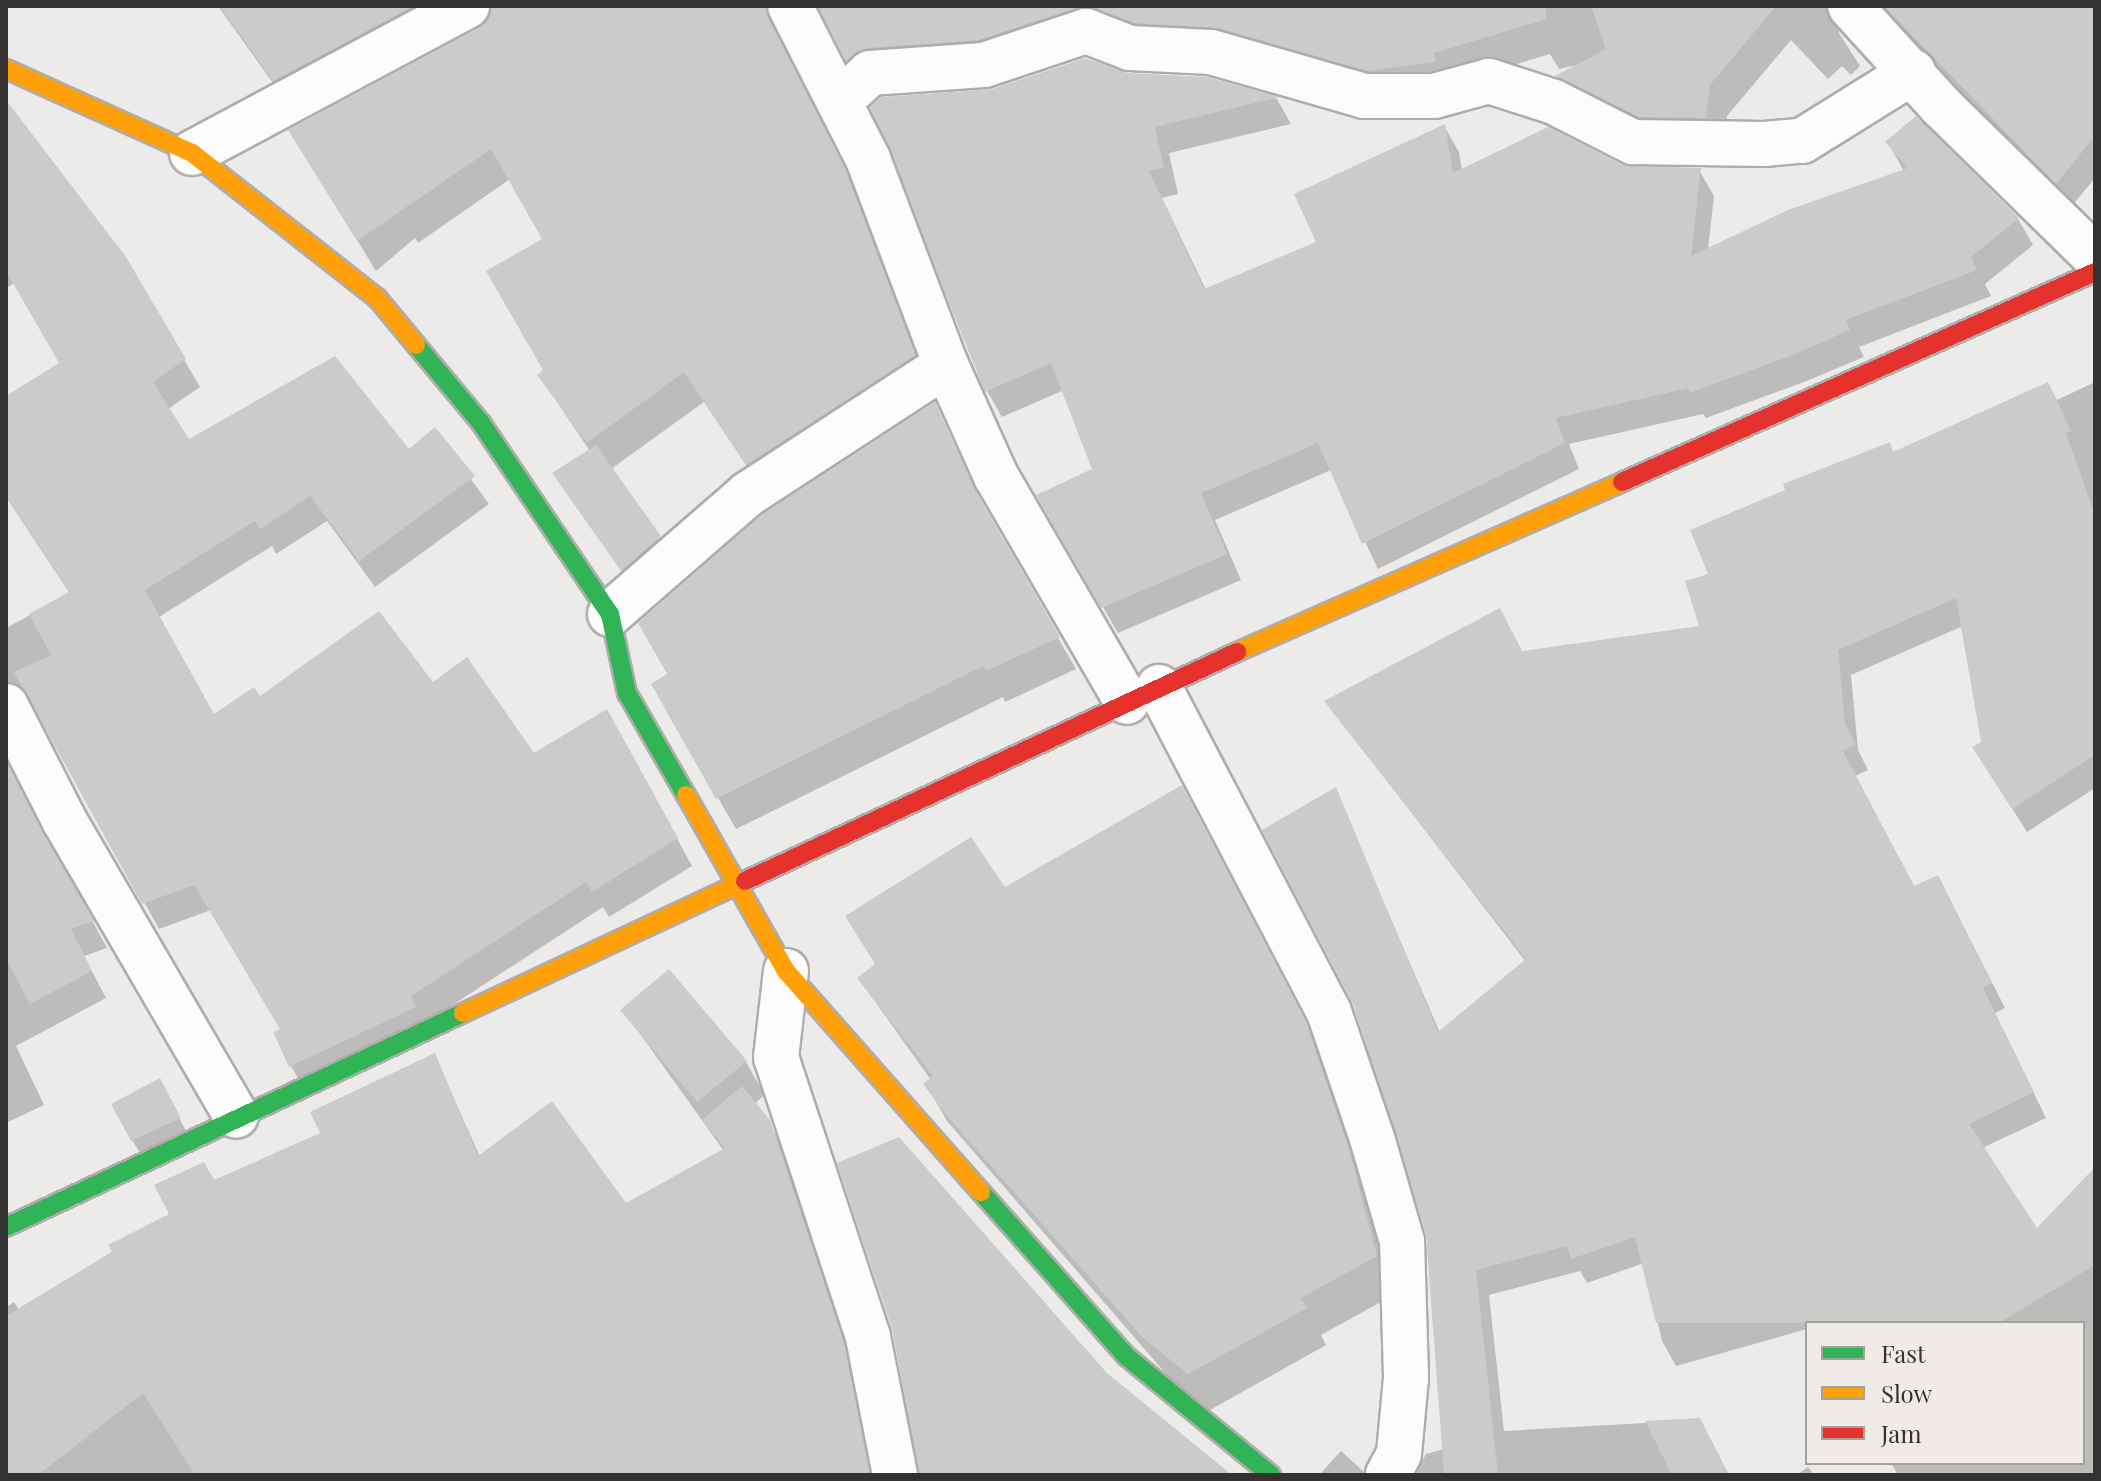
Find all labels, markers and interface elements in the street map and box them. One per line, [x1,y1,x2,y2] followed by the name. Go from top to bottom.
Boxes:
[1805,1321,2085,1465] legend
[1881,1337,1926,1369] text: Fast
[1881,1377,1932,1409] text: Slow
[1881,1417,1922,1449] text: Jam

